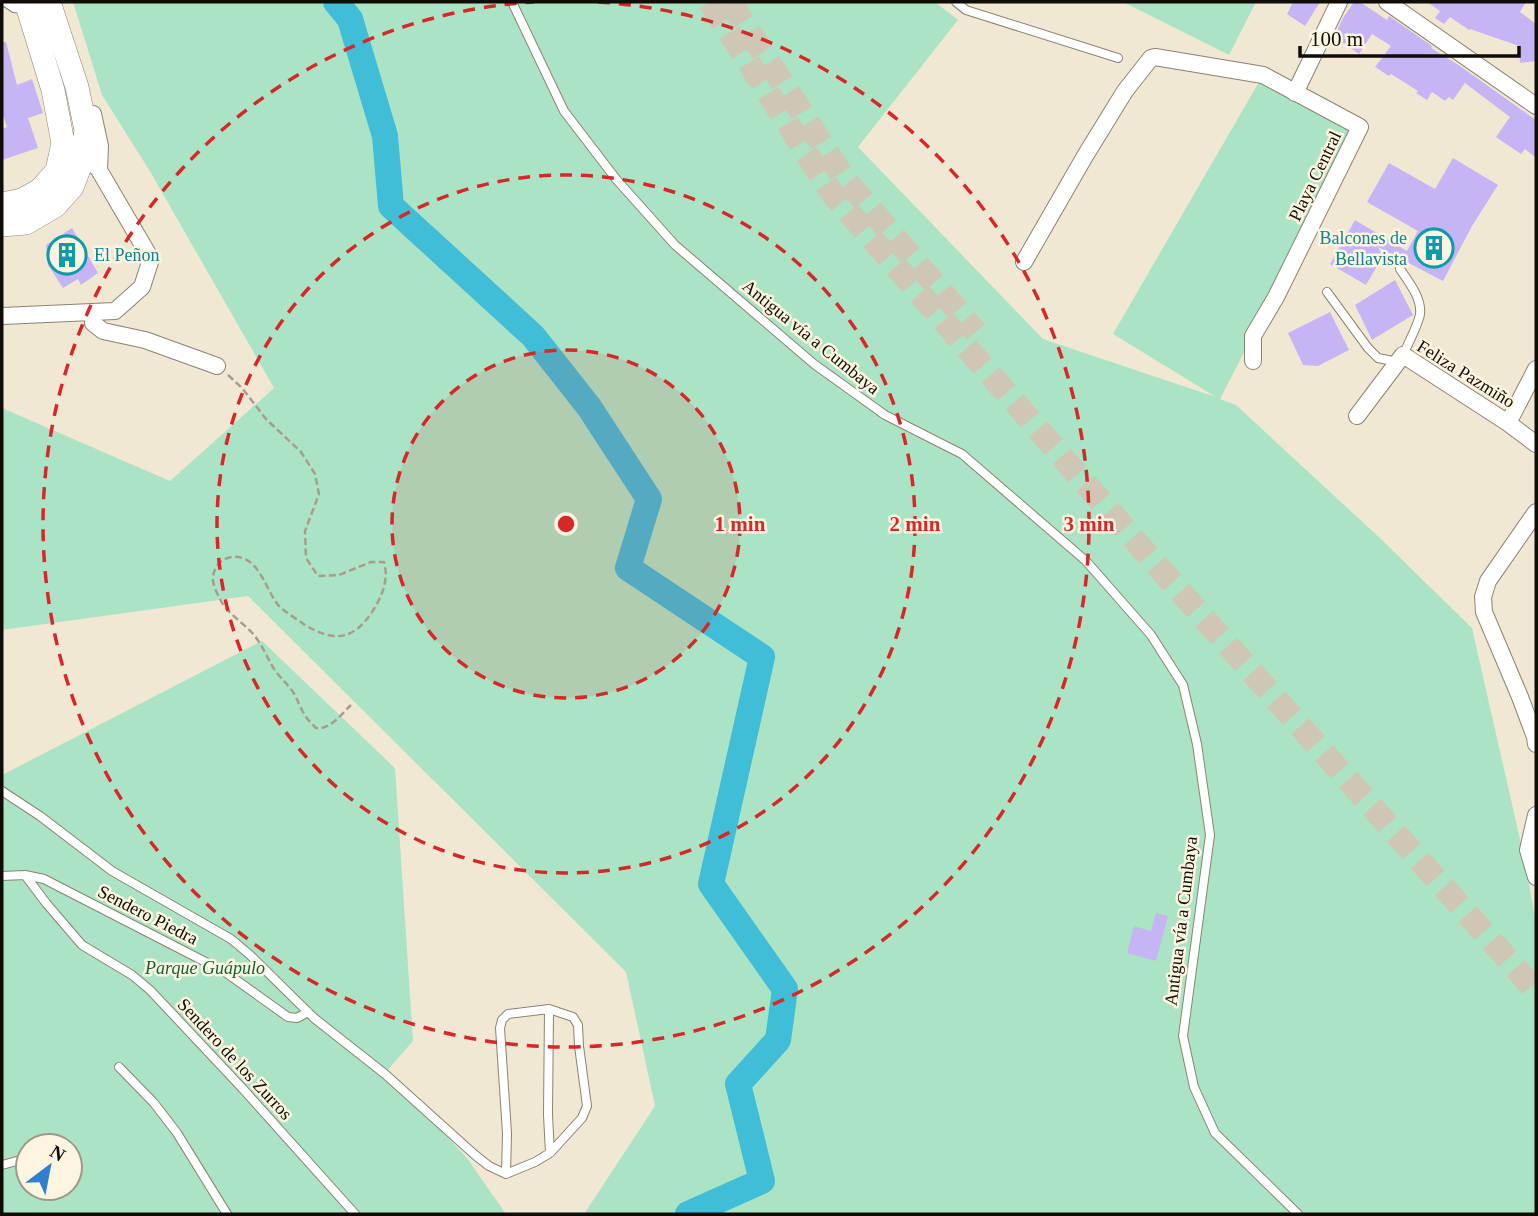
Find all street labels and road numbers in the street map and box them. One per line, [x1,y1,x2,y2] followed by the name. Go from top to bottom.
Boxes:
[1285,128,1345,224] street label: Playa Central
[738,276,884,398] street label: Antigua vía a Cumbaya
[1413,336,1519,412] street label: Feliza Pazmiño
[1161,835,1201,1007] street label: Antigua vía a Cumbaya
[95,881,201,949] street label: Sendero Piedra
[174,994,296,1124] street label: Sendero de los Zurros

